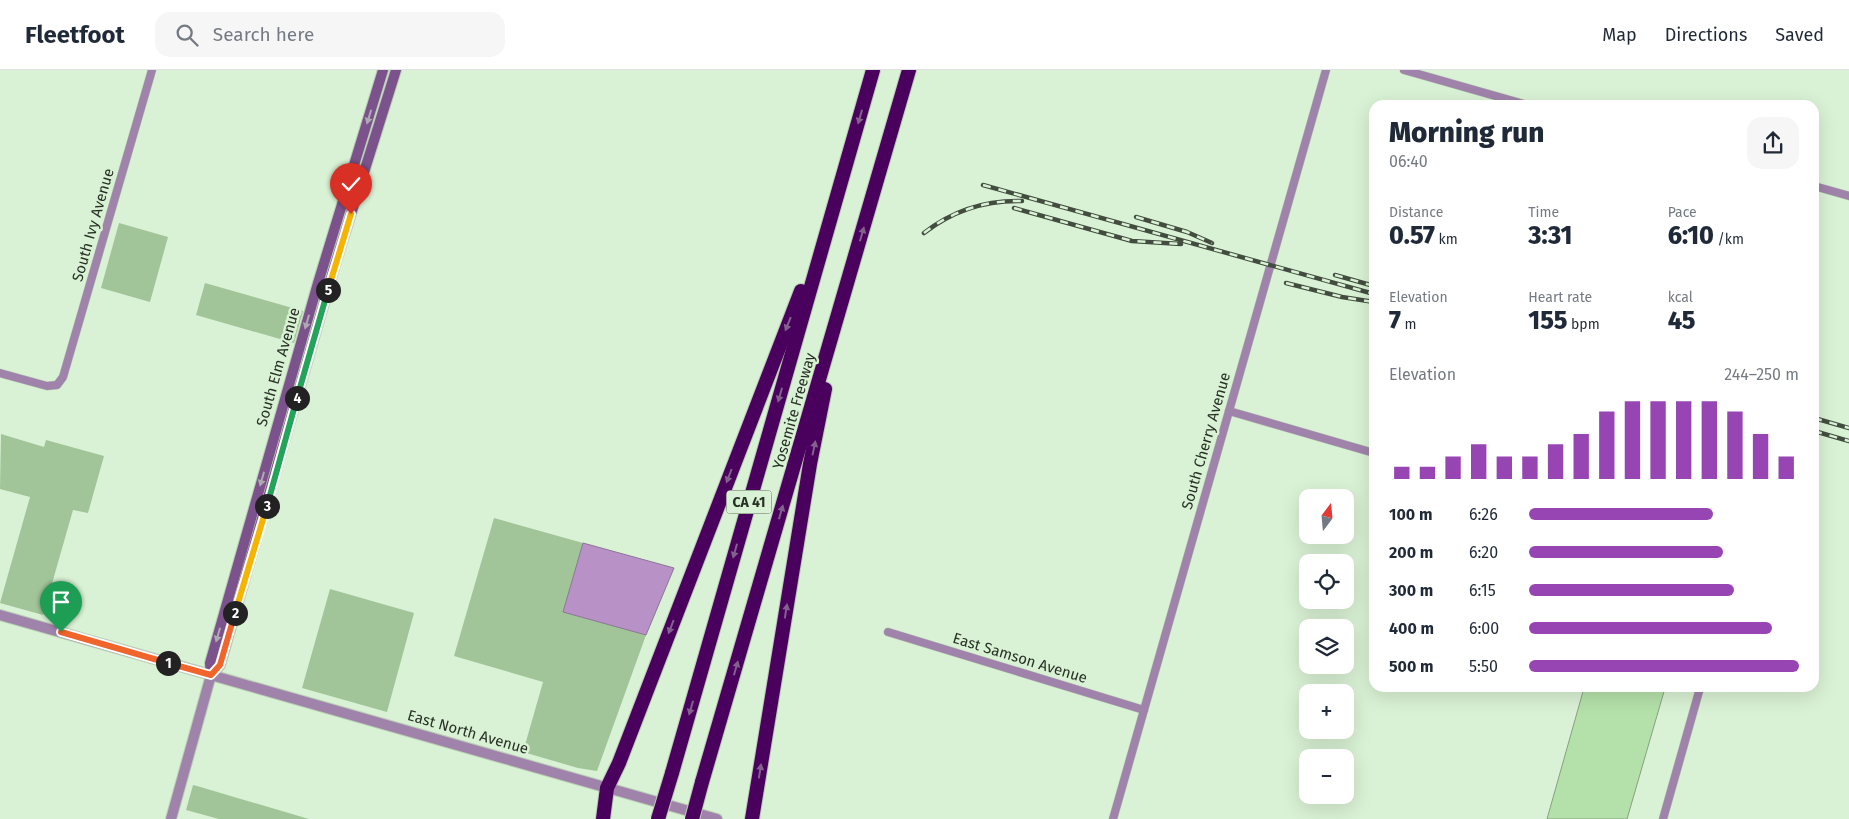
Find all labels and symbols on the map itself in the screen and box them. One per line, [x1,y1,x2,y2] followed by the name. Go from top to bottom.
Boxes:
[365,109,373,124] one-way arrow
[855,109,863,124] one-way arrow
[330,163,372,214] pin
[68,166,118,284] street label: South Ivy Avenue
[859,227,867,242] one-way arrow
[316,278,340,302] pin: 5
[252,306,304,428] street label: South Elm Avenue
[302,315,310,330] one-way arrow
[784,317,792,332] one-way arrow
[769,350,819,471] street label: Yosemite Freeway
[1178,370,1234,512] street label: South Cherry Avenue
[284,386,310,410] pin: 4
[775,388,783,403] one-way arrow
[810,440,818,455] one-way arrow
[725,468,733,483] one-way arrow
[257,471,265,486] one-way arrow
[1299,489,1354,544] north arrow
[726,491,772,514] road number: CA 41
[254,494,280,518] pin: 3
[778,505,786,520] one-way arrow
[731,544,739,559] one-way arrow
[40,581,82,632] pin
[222,600,248,626] pin: 2
[783,602,791,618] one-way arrow
[667,620,675,635] one-way arrow
[213,627,221,642] one-way arrow
[951,629,1089,687] street label: East Samson Avenue
[156,650,180,676] pin: 1
[732,661,740,676] one-way arrow
[686,700,694,715] one-way arrow
[405,706,531,758] street label: East North Avenue
[756,763,764,779] one-way arrow

